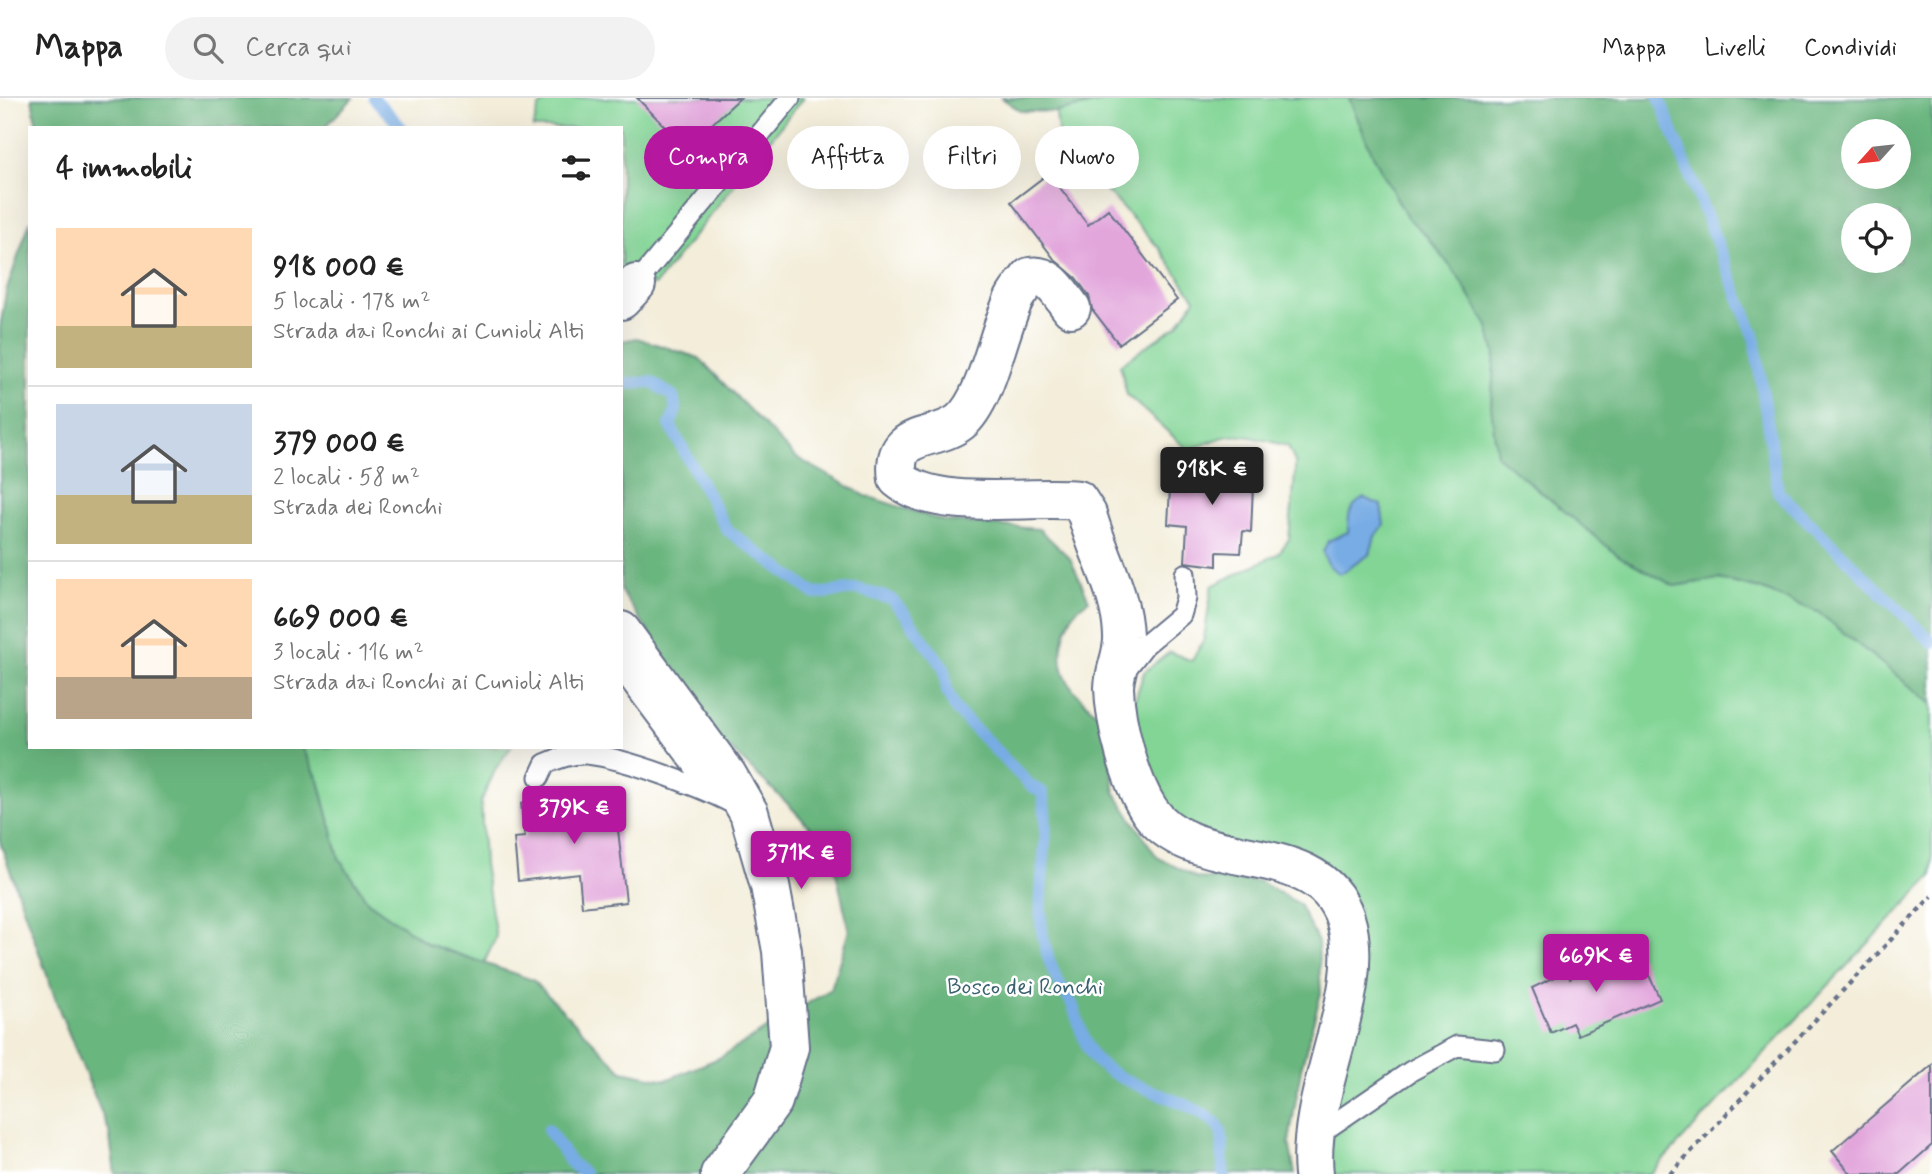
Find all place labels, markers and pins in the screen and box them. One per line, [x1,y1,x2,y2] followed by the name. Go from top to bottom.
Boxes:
[1155,448,1269,507] pin: 918K €
[517,786,631,846] pin: 379K €
[744,832,858,891] pin: 371K €
[1539,934,1653,994] pin: 669K €

